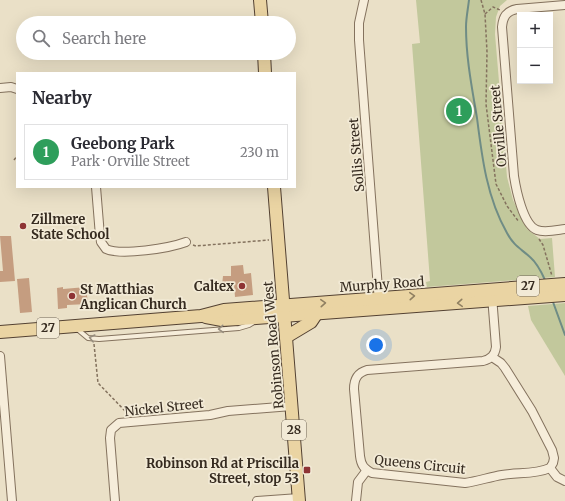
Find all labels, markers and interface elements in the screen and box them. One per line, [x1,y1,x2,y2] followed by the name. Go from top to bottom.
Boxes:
[517,12,553,84] map controls
[517,12,553,48] button: +
[16,16,296,60] search box
[30,27,52,49] icon: search
[62,29,146,48] text: Search here
[517,48,553,84] button: −
[486,84,511,168] street label: Orville Street
[32,87,92,109] text: Nearby
[446,96,472,126] pin: 1
[345,117,368,193] street label: Sollis Street
[71,134,175,153] text: Geebong Park
[43,144,49,161] text: 1
[240,144,279,161] text: 230 m
[71,153,190,170] text: Park · Orville Street
[31,211,109,243] place label: Zillmere State School
[18,221,28,231] marker: Zillmere State School
[339,273,425,296] street label: Murphy Road
[517,276,539,296] road number: 27
[194,278,234,295] place label: Caltex
[259,280,288,410] street label: Robinson Road West
[79,281,187,313] place label: St Matthias Anglican Church
[237,281,247,291] marker: Caltex
[67,291,77,301] marker: St Matthias Anglican Church
[409,291,415,300] one-way arrow
[320,298,326,307] one-way arrow
[457,299,463,307] one-way arrow
[37,318,59,338] road number: 27
[218,325,224,334] one-way arrow
[88,334,95,342] one-way arrow
[366,335,386,355] your location
[124,395,204,420] street label: Nickel Street
[282,420,306,440] road number: 28
[374,451,466,478] street label: Queens Circuit
[146,455,299,487] place label: Robinson Rd at Priscilla Street, stop 53
[302,465,312,475] marker: Robinson Rd at Priscilla Street, stop 53

